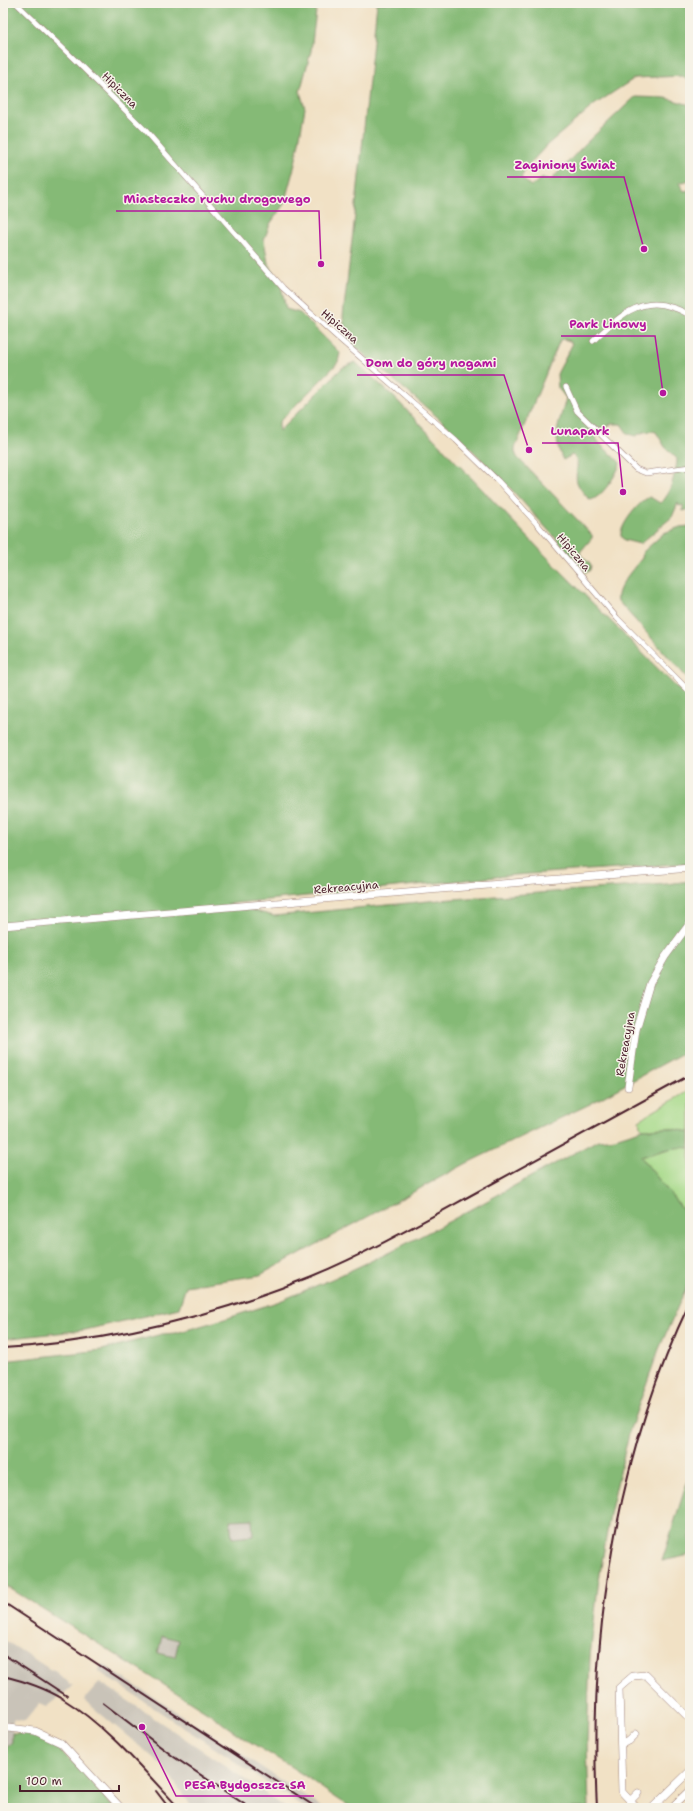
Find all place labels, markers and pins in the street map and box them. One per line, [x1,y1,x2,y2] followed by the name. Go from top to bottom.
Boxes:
[507,153,624,177] callout: Zaginiony Świat
[116,187,319,211] callout: Miasteczko ruchu drogowego
[561,312,655,336] callout: Park Linowy
[357,351,504,375] callout: Dom do góry nogami
[542,419,618,443] callout: Lunapark
[176,1772,314,1796] callout: PESA Bydgoszcz SA

